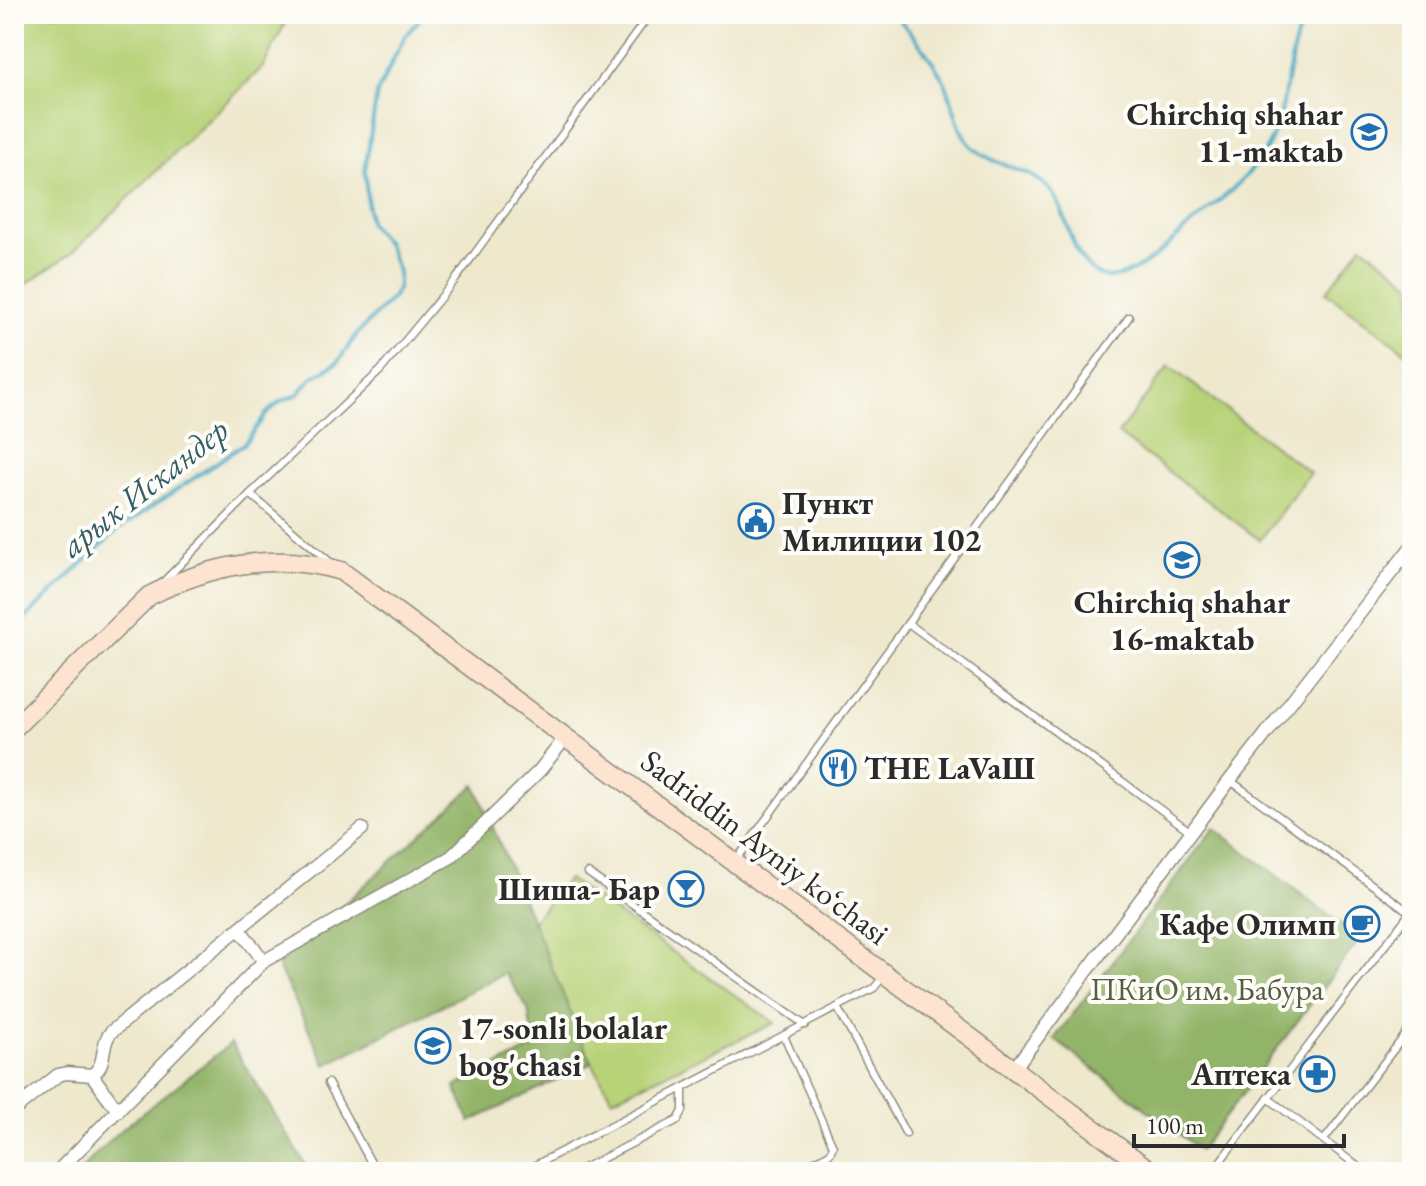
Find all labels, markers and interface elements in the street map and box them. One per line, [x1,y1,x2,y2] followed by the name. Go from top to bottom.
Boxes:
[1127,93,1344,172] place label: Chirchiq shahar 11-maktab
[1350,113,1388,151] school or university icon: Chirchiq shahar 11-maktab
[50,408,237,567] water label: арык Искандер
[782,482,981,561] place label: Пункт Милиции 102
[737,502,775,540] public building icon: Пункт Милиции 102
[1163,541,1201,579] school or university icon: Chirchiq shahar 16-maktab
[1074,581,1291,660] place label: Chirchiq shahar 16-maktab
[632,740,898,954] street label: Sadriddin Ayniy ko‘chasi
[864,747,1035,789] place label: THE LaVaШ
[819,749,857,787] restaurant icon: THE LaVaШ
[498,868,660,910] place label: Шиша- Бар
[667,870,705,908] bar icon: Шиша- Бар
[1160,903,1336,945] place label: Кафе Олимп
[1343,905,1381,943] cafe icon: Кафе Олимп
[1090,968,1324,1010] park label: ПКиО им. Бабура
[459,1007,668,1086] place label: 17-sonli bolalar bog'chasi
[414,1027,452,1065] school or university icon: 17-sonli bolalar bog'chasi
[1190,1053,1292,1095] place label: Аптека
[1298,1055,1336,1093] pharmacy icon: Аптека
[1134,1098,1344,1148] scale bar
[1146,1110,1204,1141] text: 100 m

